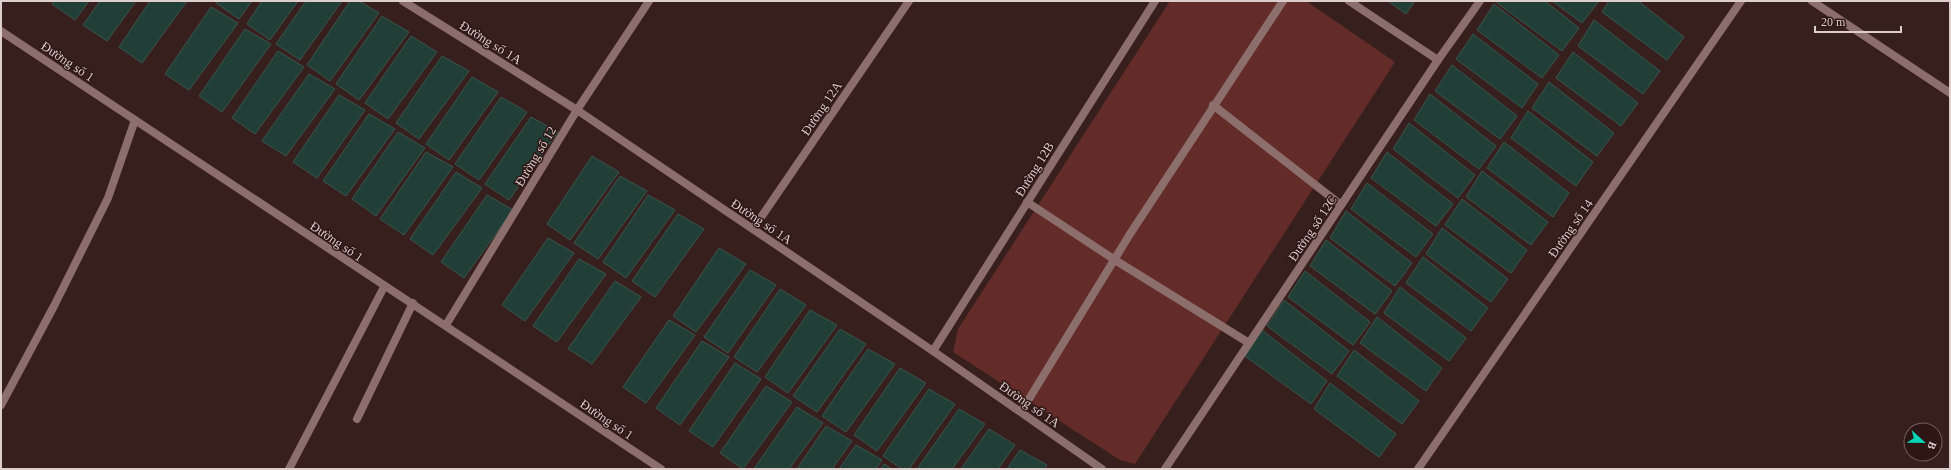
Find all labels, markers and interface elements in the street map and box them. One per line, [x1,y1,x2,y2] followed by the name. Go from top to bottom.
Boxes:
[1815,8,1901,34] scale bar
[1821,15,1846,29] text: 20 m
[457,17,525,68] street label: Đường số 1A
[38,38,97,85] street label: Đường số 1
[798,78,845,138] street label: Đường 12A
[512,124,559,189] street label: Đường số 12
[1012,139,1057,199] street label: Đường 12B
[1285,193,1340,264] street label: Đường số 12C
[728,196,796,248] street label: Đường số 1A
[1545,196,1596,260] street label: Đường số 14
[307,218,366,265] street label: Đường số 1
[997,378,1063,431] street label: Đường số 1A
[577,396,636,443] street label: Đường số 1
[1903,422,1943,462] north arrow
[1925,440,1939,452] text: B

